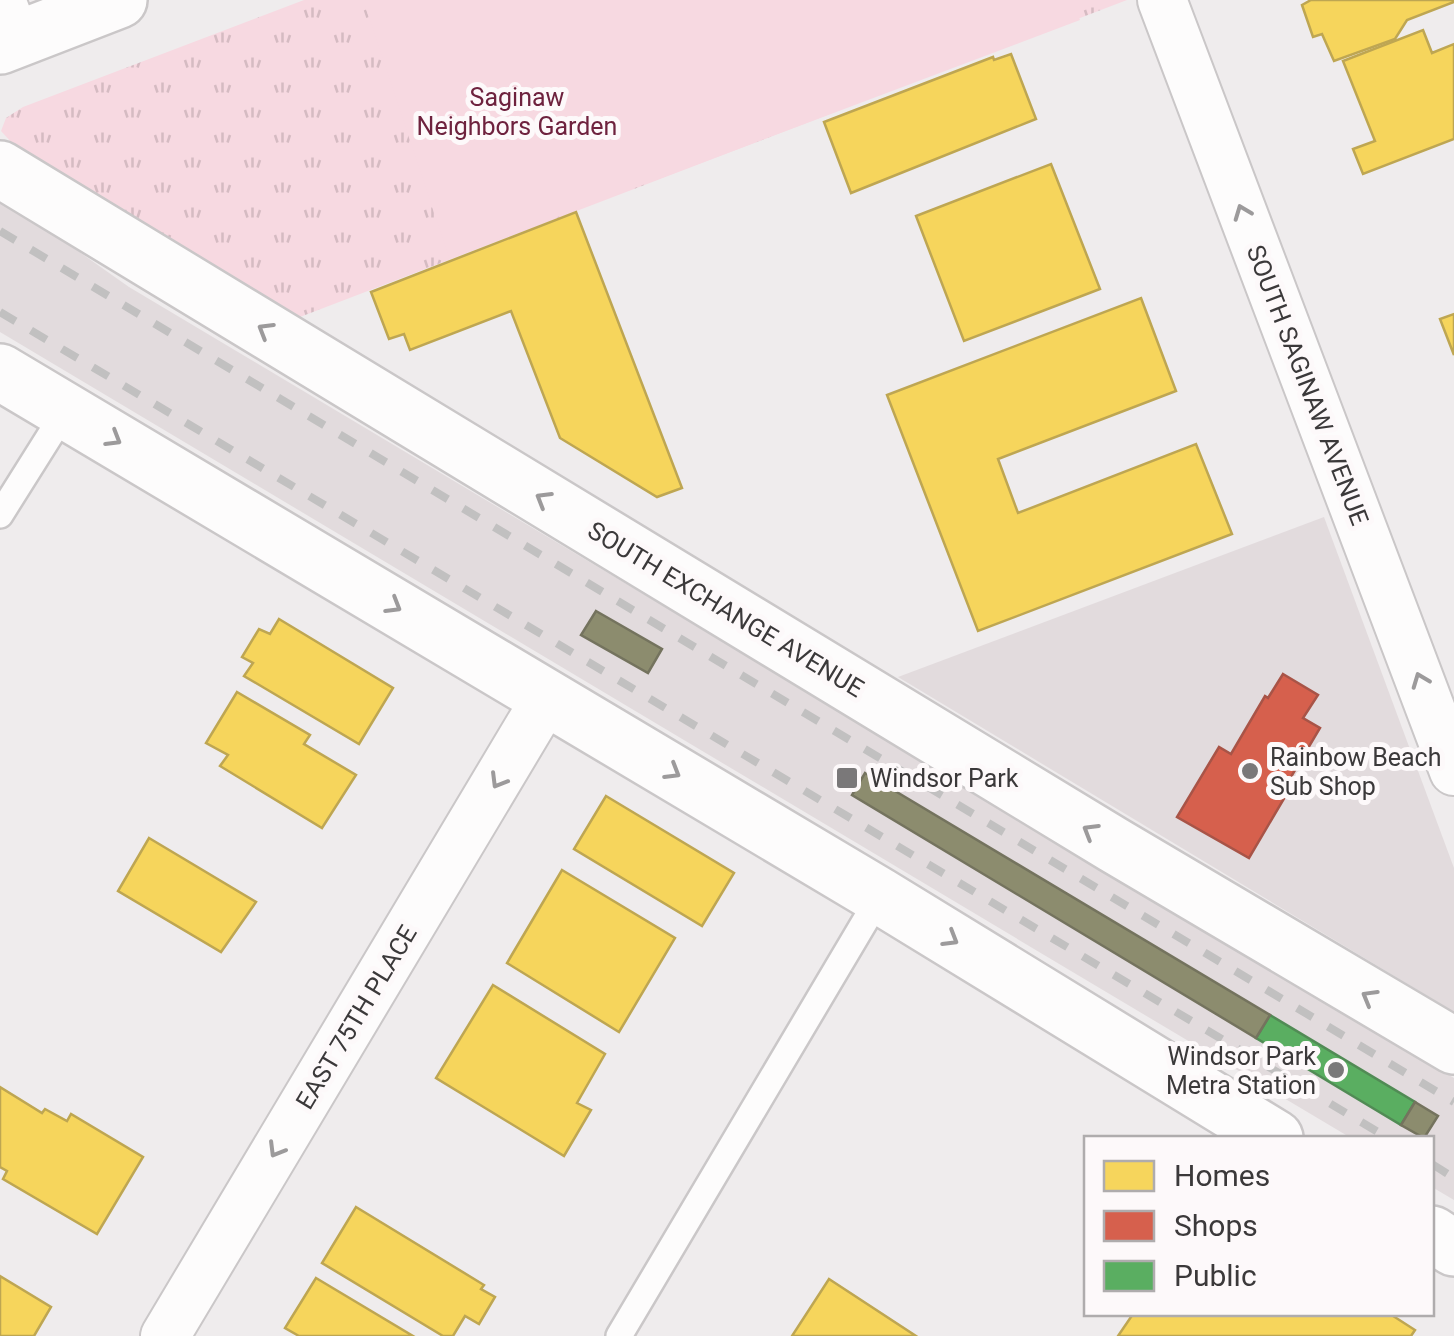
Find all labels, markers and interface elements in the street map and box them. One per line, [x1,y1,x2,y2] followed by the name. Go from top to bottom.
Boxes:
[417,83,617,141] park label: Saginaw Neighbors Garden
[1234,204,1254,222] one-way arrow
[1241,241,1374,529] street label: SOUTH SAGINAW AVENUE
[258,323,276,342] one-way arrow
[103,427,121,446] one-way arrow
[536,492,554,511] one-way arrow
[583,516,869,703] street label: SOUTH EXCHANGE AVENUE
[383,594,401,613] one-way arrow
[1411,672,1431,689] one-way arrow
[1270,743,1441,801] place label: Rainbow Beach Sub Shop
[662,760,680,779] one-way arrow
[1239,760,1261,782] marker: Rainbow Beach Sub Shop
[870,764,1019,793] place label: Windsor Park
[834,765,860,791] marker: Windsor Park
[491,770,510,788] one-way arrow
[1083,824,1101,843] one-way arrow
[290,920,423,1114] street label: EAST 75TH PLACE
[940,927,958,946] one-way arrow
[1362,990,1380,1010] one-way arrow
[1166,1042,1316,1100] place label: Windsor Park Metra Station
[1325,1059,1347,1081] marker: Windsor Park Metra Station
[1084,1136,1434,1316] legend
[269,1139,288,1157] one-way arrow
[1174,1158,1270,1193] text: Homes
[1174,1208,1258,1243] text: Shops
[1174,1258,1257,1293] text: Public

